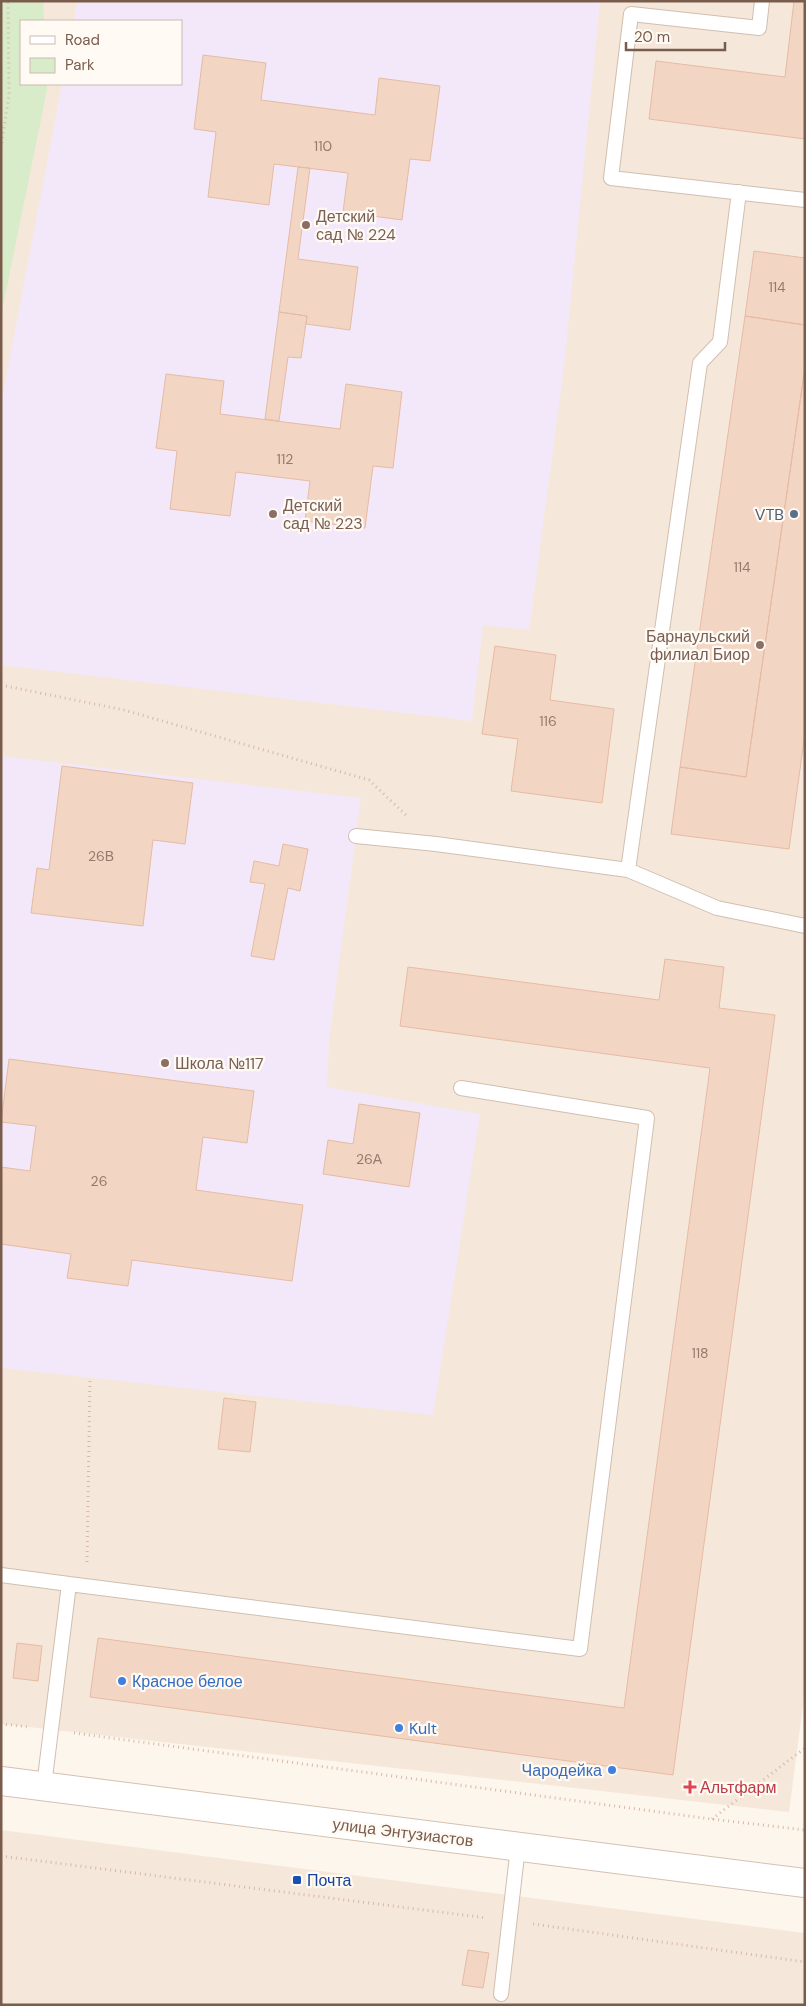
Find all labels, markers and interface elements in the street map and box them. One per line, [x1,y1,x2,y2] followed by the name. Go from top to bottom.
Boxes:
[20,20,182,85] legend
[626,20,725,52] scale bar
[634,27,670,47] text: 20 m
[65,30,100,50] text: Road
[65,55,95,75] text: Park
[314,137,332,155] house number: 110
[316,206,396,245] place label: Детский сад № 224
[300,219,312,231] marker: Детский сад № 224
[768,278,786,296] house number: 114
[277,450,293,468] house number: 112
[283,495,363,534] place label: Детский сад № 223
[755,504,784,525] place label: VTB
[267,508,279,520] marker: Детский сад № 223
[788,508,800,520] marker: VTB
[733,558,751,576] house number: 114
[646,626,750,665] place label: Барнаульский филиал Биор
[754,639,766,651] marker: Барнаульский филиал Биор
[539,712,557,730] house number: 116
[88,847,114,865] house number: 26В
[175,1053,264,1074] place label: Школа №117
[159,1057,171,1069] marker: Школа №117
[356,1150,383,1168] house number: 26А
[91,1172,107,1190] house number: 26
[691,1344,709,1362] house number: 118
[132,1671,243,1692] place label: Красное белое
[116,1675,128,1687] marker: Красное белое
[409,1718,437,1739] place label: Kult
[393,1722,405,1734] marker: Kult
[522,1760,602,1781] place label: Чародейка
[606,1764,618,1776] marker: Чародейка
[700,1777,776,1798] place label: Альтфарм
[684,1781,696,1793] marker: Альтфарм
[331,1813,475,1852] street label: улица Энтузиастов
[307,1870,352,1891] place label: Почта
[291,1874,303,1886] marker: Почта

